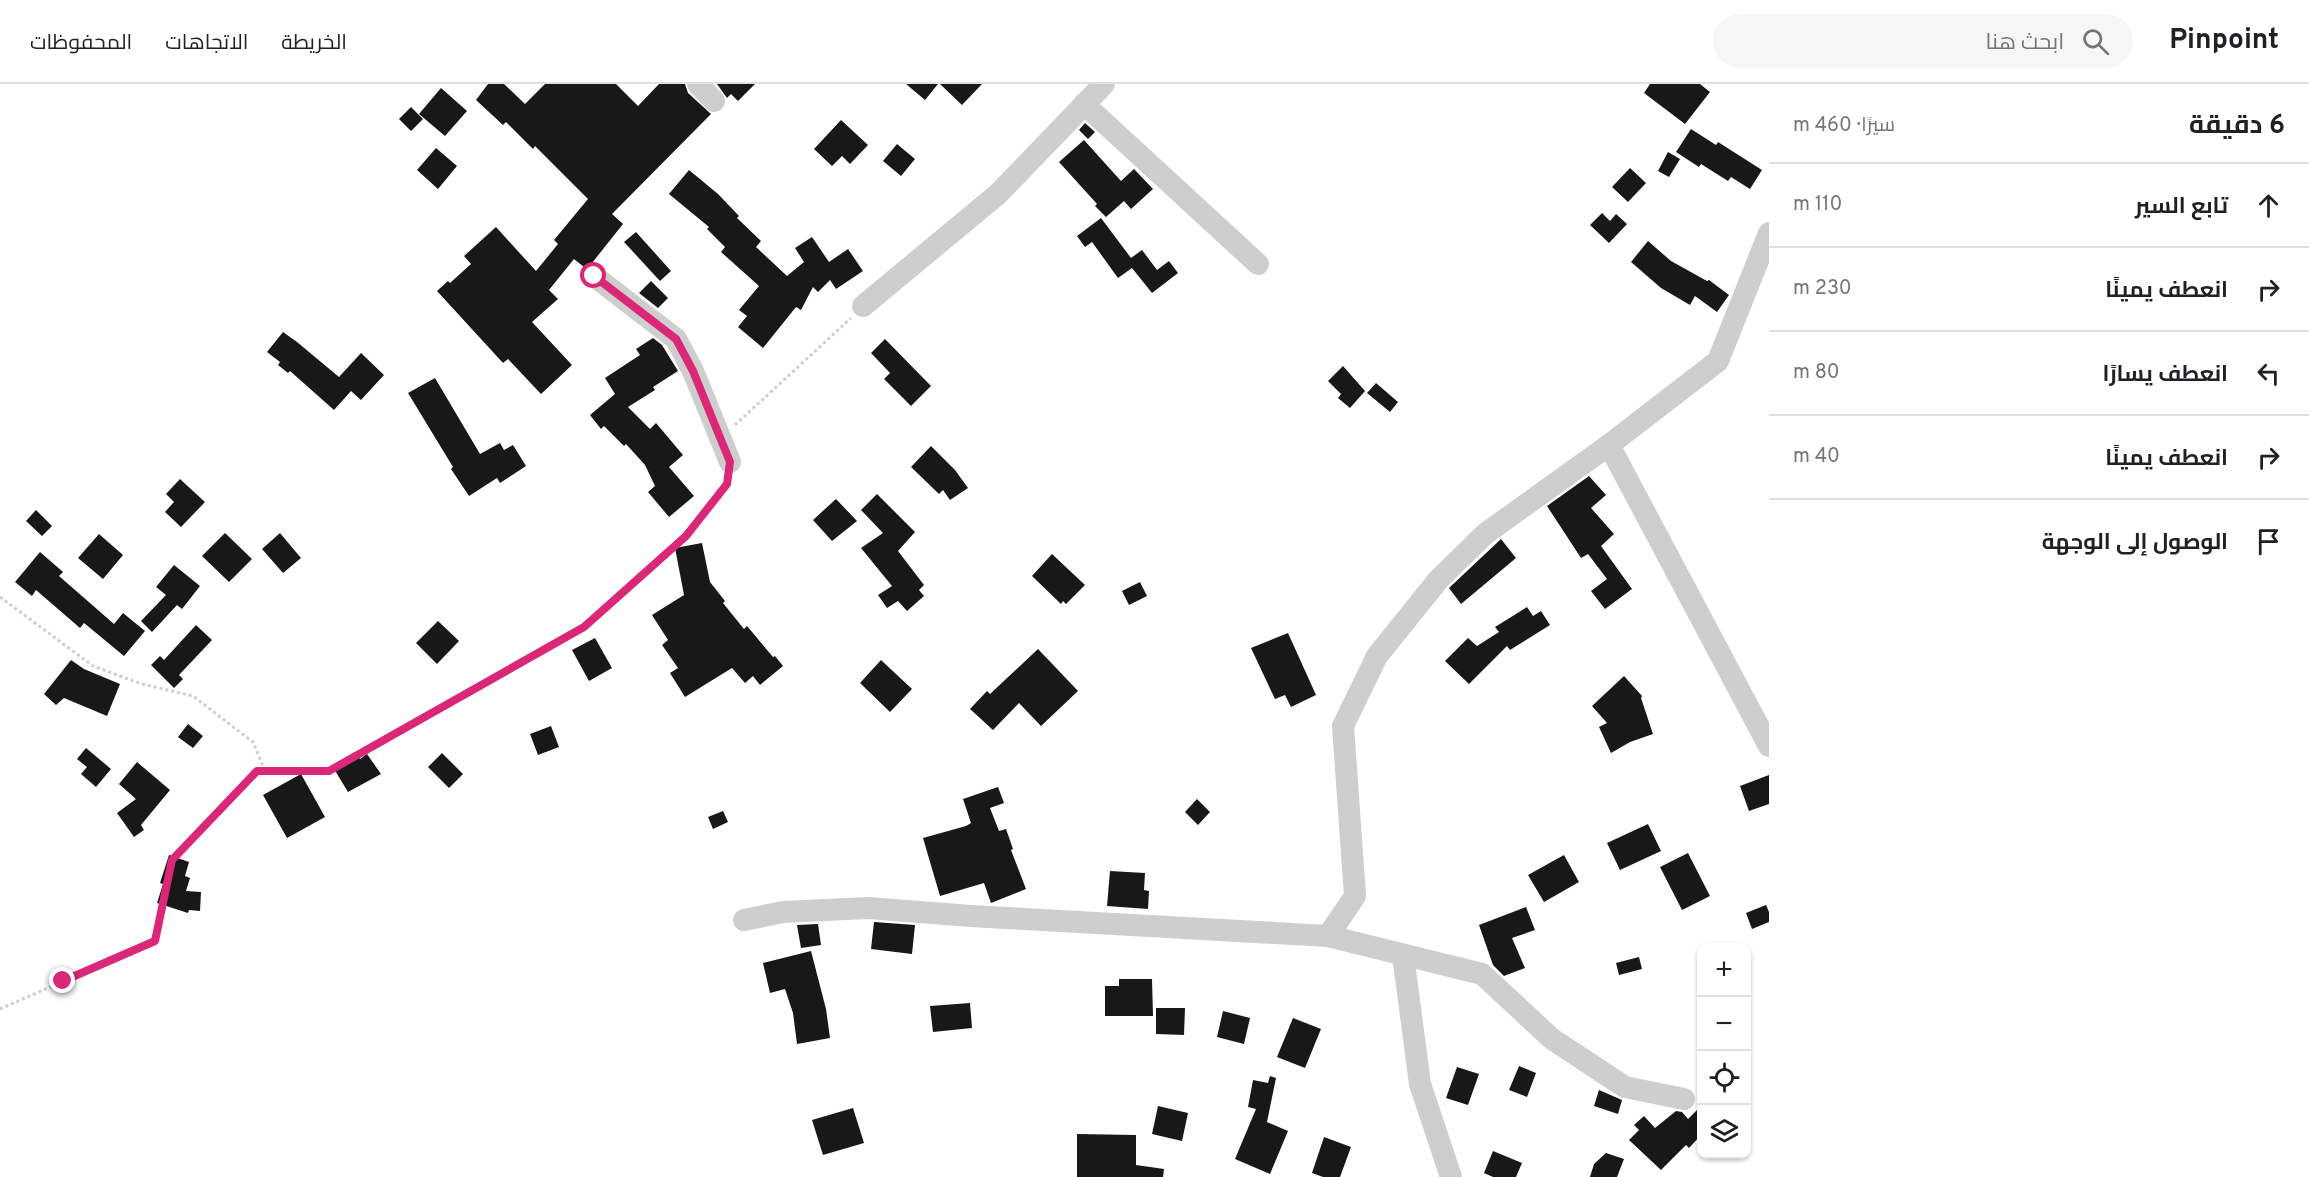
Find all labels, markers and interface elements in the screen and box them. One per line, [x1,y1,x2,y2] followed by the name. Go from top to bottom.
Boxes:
[1713,14,2133,68] search box
[2169,23,2279,59] text: Pinpoint
[2079,25,2112,58] icon: search
[30,30,132,57] text: المحفوظات
[165,30,248,57] text: الاتجاهات
[281,30,347,57] text: الخريطة
[1985,30,2064,57] text: ابحث هنا
[2189,110,2285,143] text: 6 دقيقة
[1793,113,1895,139] text: سيرًا · 460 m
[2252,189,2285,222] icon: ahead
[1793,192,1842,218] text: 110 m
[2135,194,2228,221] text: تابع السير
[580,262,606,288] route start
[2252,273,2285,306] icon: right
[1793,276,1852,302] text: 230 m
[2105,278,2228,305] text: انعطف يمينًا
[2252,357,2285,390] icon: left
[1793,360,1840,386] text: 80 m
[2103,362,2228,389] text: انعطف يسارًا
[2252,441,2285,474] icon: right
[1793,444,1840,470] text: 40 m
[2105,446,2228,473] text: انعطف يمينًا
[2252,525,2285,558] icon: arrive
[2042,530,2228,557] text: الوصول إلى الوجهة
[1697,943,1751,1159] map controls
[1697,943,1751,997] button: +
[49,967,75,993] route end
[1697,997,1751,1051] button: −
[1697,1051,1751,1105] button: locate
[1697,1105,1751,1159] button: layers

